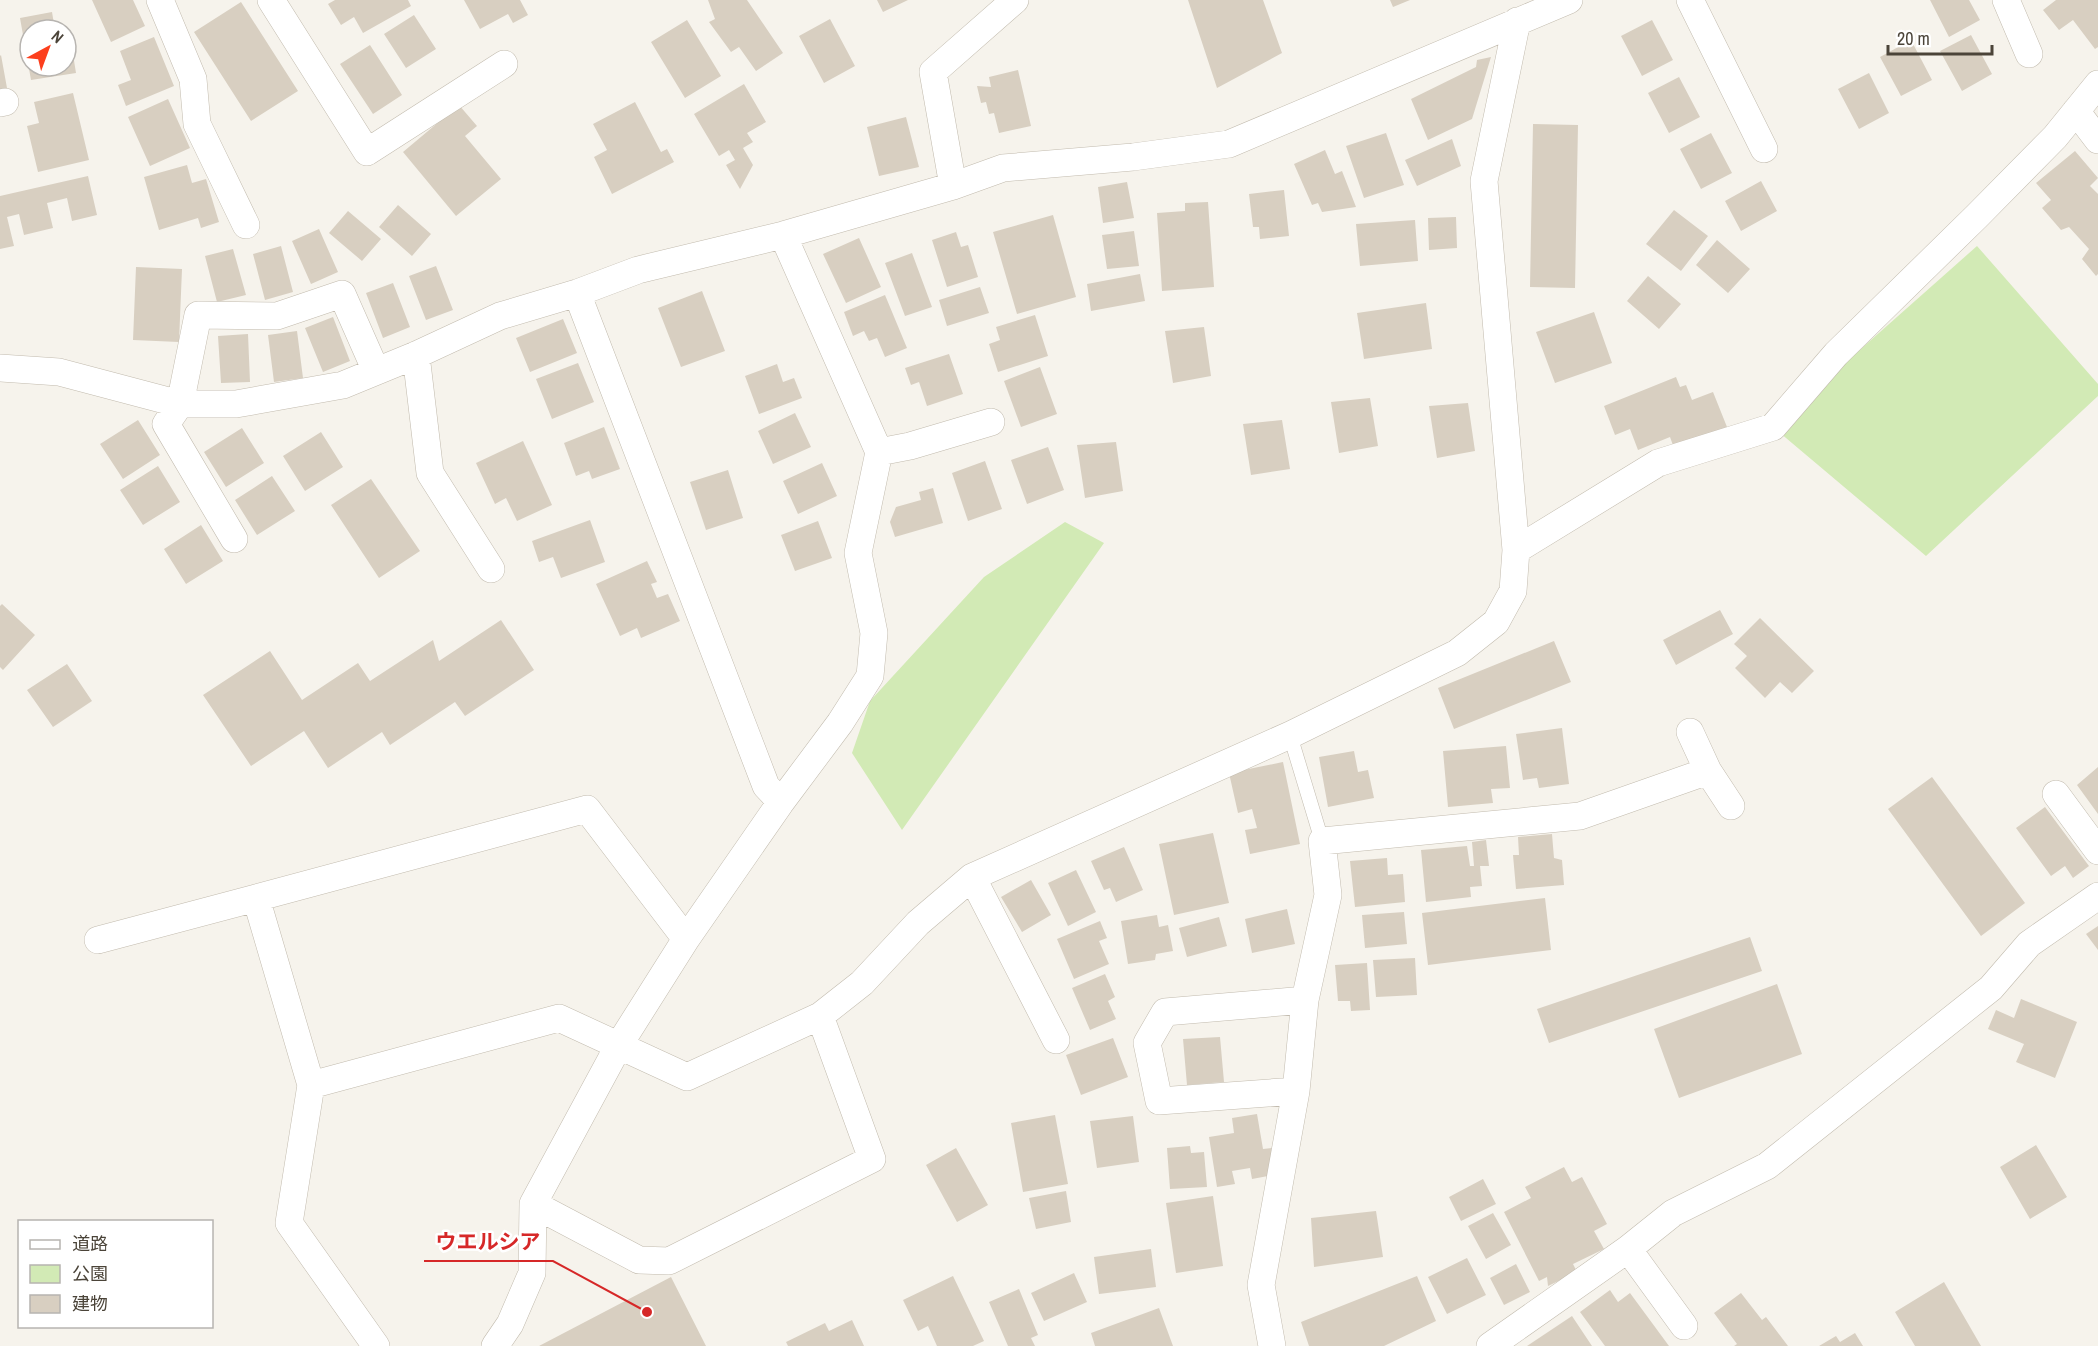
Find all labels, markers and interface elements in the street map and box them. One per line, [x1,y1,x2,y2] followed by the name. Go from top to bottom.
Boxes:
[18,18,78,78] north arrow
[1888,18,1992,56] scale bar
[47,25,69,48] text: N
[1897,26,1930,51] text: 20 m
[18,1220,213,1328] legend
[424,1222,553,1261] callout: ウエルシア
[436,1227,541,1256] text: ウエルシア
[72,1231,108,1256] text: 道路
[72,1261,108,1286] text: 公園
[72,1291,108,1316] text: 建物

